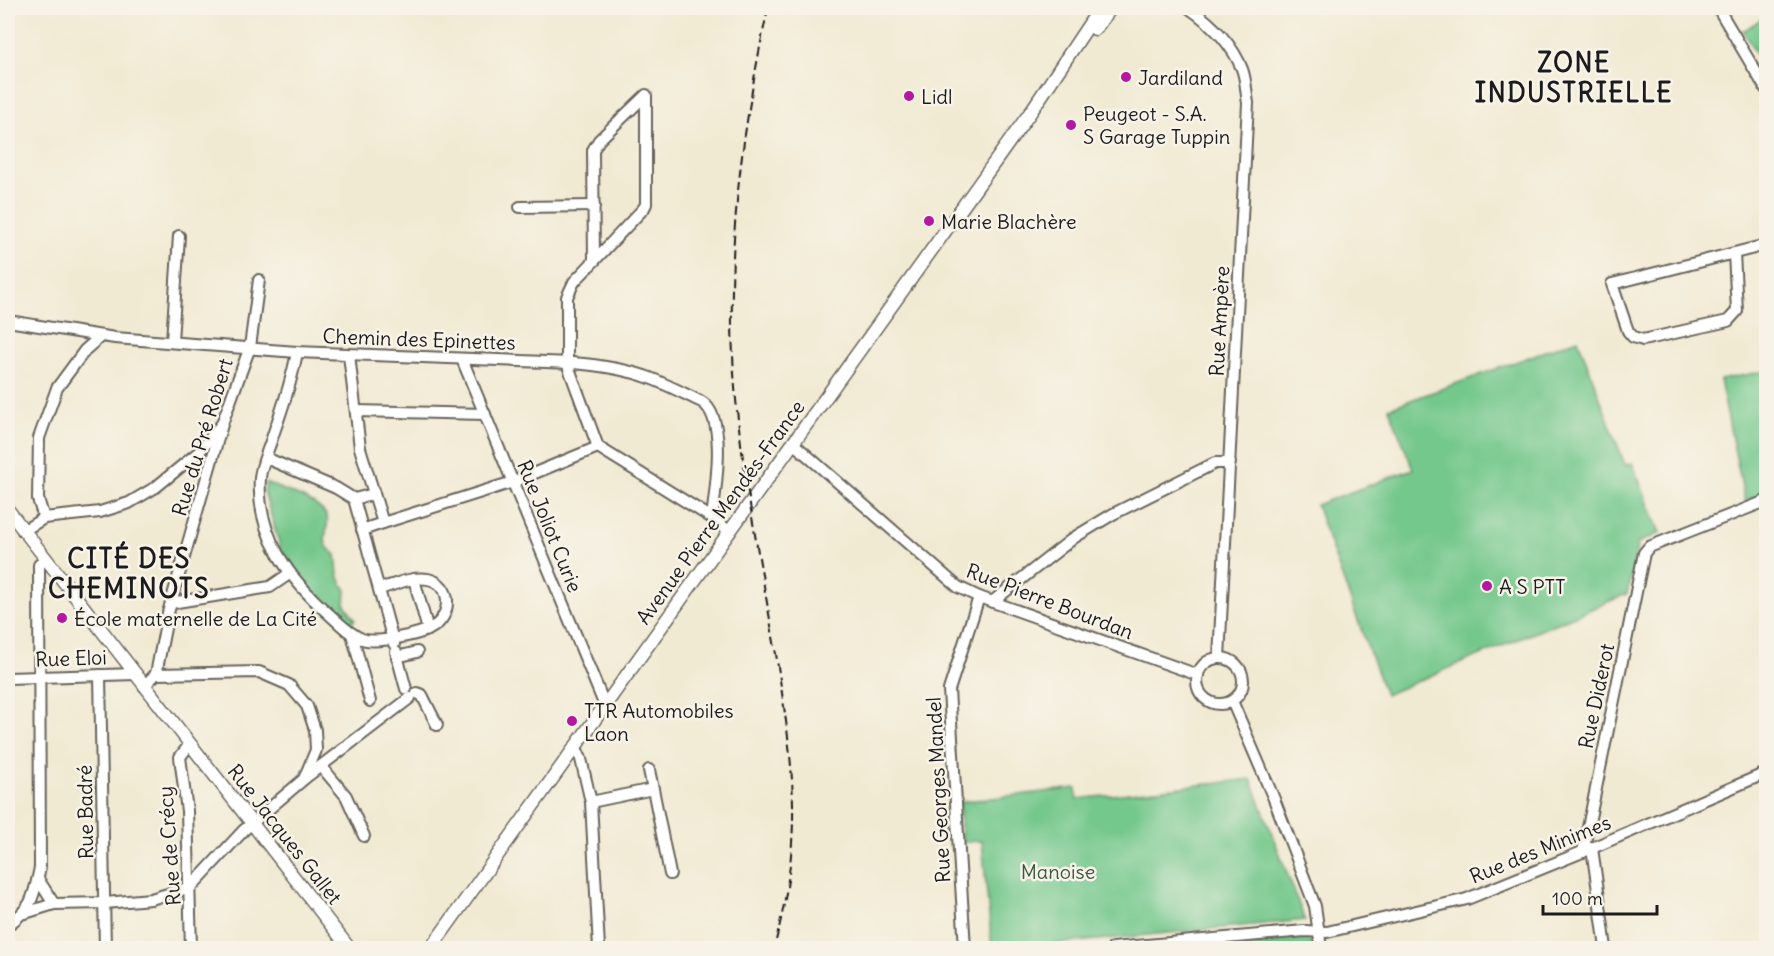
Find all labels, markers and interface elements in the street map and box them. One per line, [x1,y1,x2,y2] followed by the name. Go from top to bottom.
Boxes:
[1475,46,1673,109] district label: ZONE INDUSTRIELLE
[1138,65,1223,90] place label: Jardiland
[1119,70,1133,84] marker: Jardiland
[921,84,953,109] place label: Lidl
[902,89,916,103] marker: Lidl
[1083,101,1230,149] place label: Peugeot - S.A. S Garage Tuppin
[1064,118,1078,132] marker: Peugeot - S.A. S Garage Tuppin
[941,209,1076,234] place label: Marie Blachère
[922,214,936,228] marker: Marie Blachère
[1204,265,1234,377] street label: Rue Ampère
[322,323,516,355] street label: Chemin des Epinettes
[166,355,238,519] street label: Rue du Pré Robert
[630,395,810,629] street label: Avenue Pierre Mendés-France
[512,456,588,596] street label: Rue Joliot Curie
[48,541,210,605] district label: CITÉ DES CHEMINOTS
[963,558,1137,644] street label: Rue Pierre Bourdan
[1499,574,1565,599] place label: A S PTT
[1480,579,1494,593] marker: A S PTT
[74,606,317,631] place label: École maternelle de La Cité
[55,611,69,625] marker: École maternelle de La Cité
[1573,641,1619,751] street label: Rue Diderot
[35,644,107,672] street label: Rue Eloi
[921,697,955,883] street label: Rue Georges Mandel
[584,698,734,746] place label: TTR Automobiles Laon
[565,714,579,728] marker: TTR Automobiles Laon
[223,759,348,909] street label: Rue Jacques Gallet
[72,765,98,859] street label: Rue Badré
[152,785,186,907] street label: Rue de Crécy
[1466,809,1614,889] street label: Rue des Minimes
[1021,859,1095,884] park label: Manoise
[1543,878,1657,916] scale bar
[1552,887,1603,910] text: 100 m

